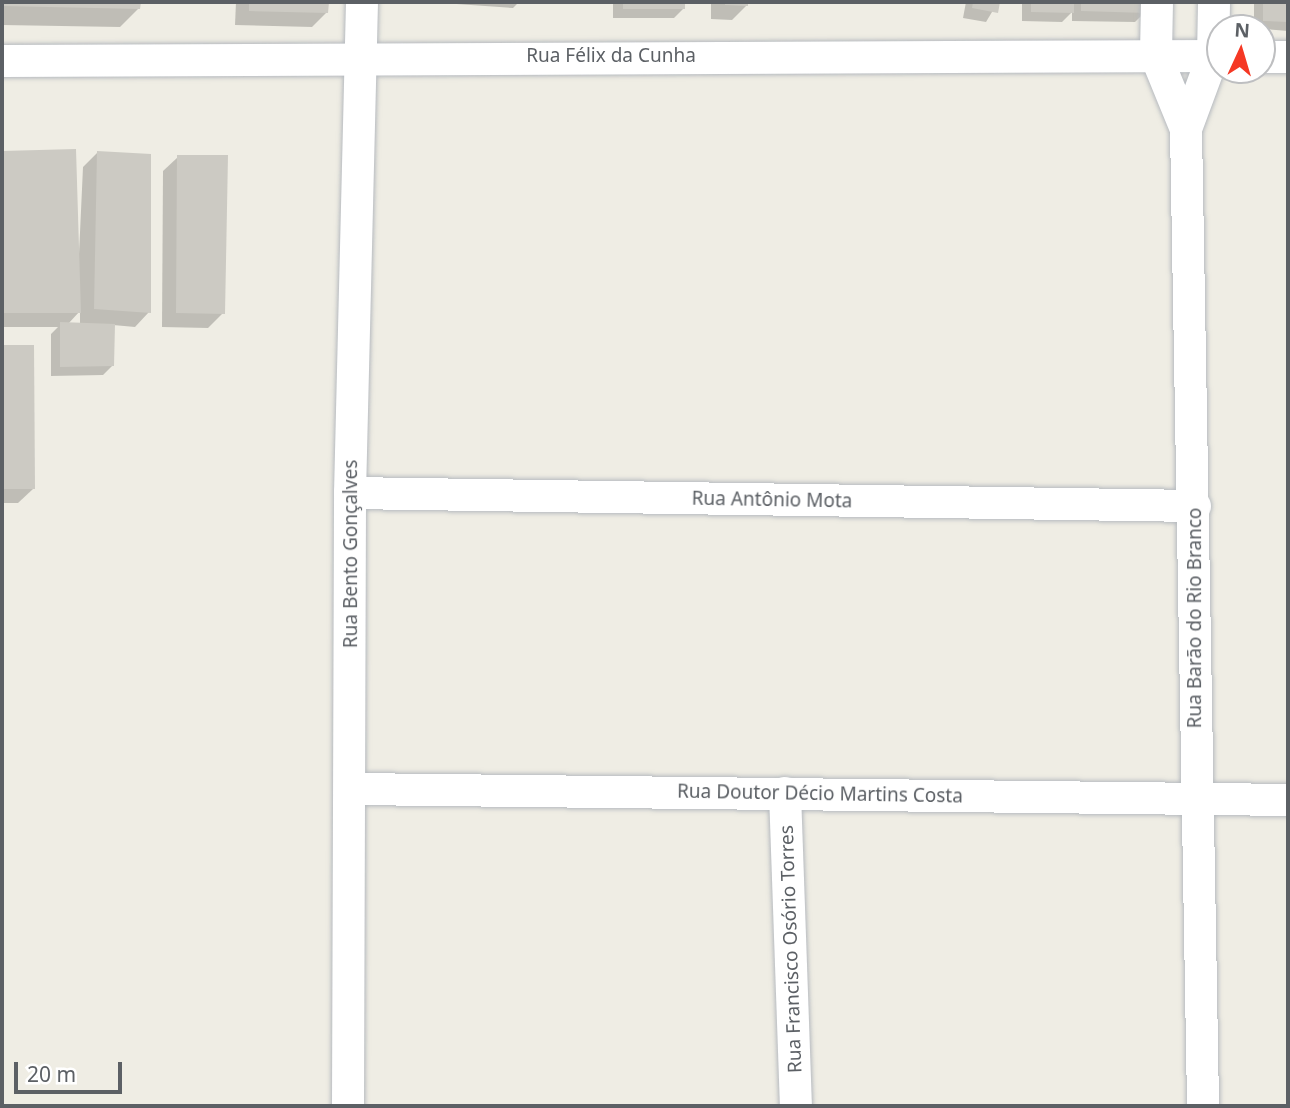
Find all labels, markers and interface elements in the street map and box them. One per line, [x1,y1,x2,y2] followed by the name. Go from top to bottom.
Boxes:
[1206,14,1276,84] north arrow
[1234,17,1251,44] text: N
[526,45,696,67] street label: Rua Félix da Cunha
[340,460,362,648] street label: Rua Bento Gonçalves
[691,487,853,513] street label: Rua Antônio Mota
[1184,508,1206,728] street label: Rua Barão do Rio Branco
[677,780,963,808] street label: Rua Doutor Décio Martins Costa
[775,825,807,1073] street label: Rua Francisco Osório Torres
[18,1048,126,1092] scale bar
[27,1060,76,1088] text: 20 m

